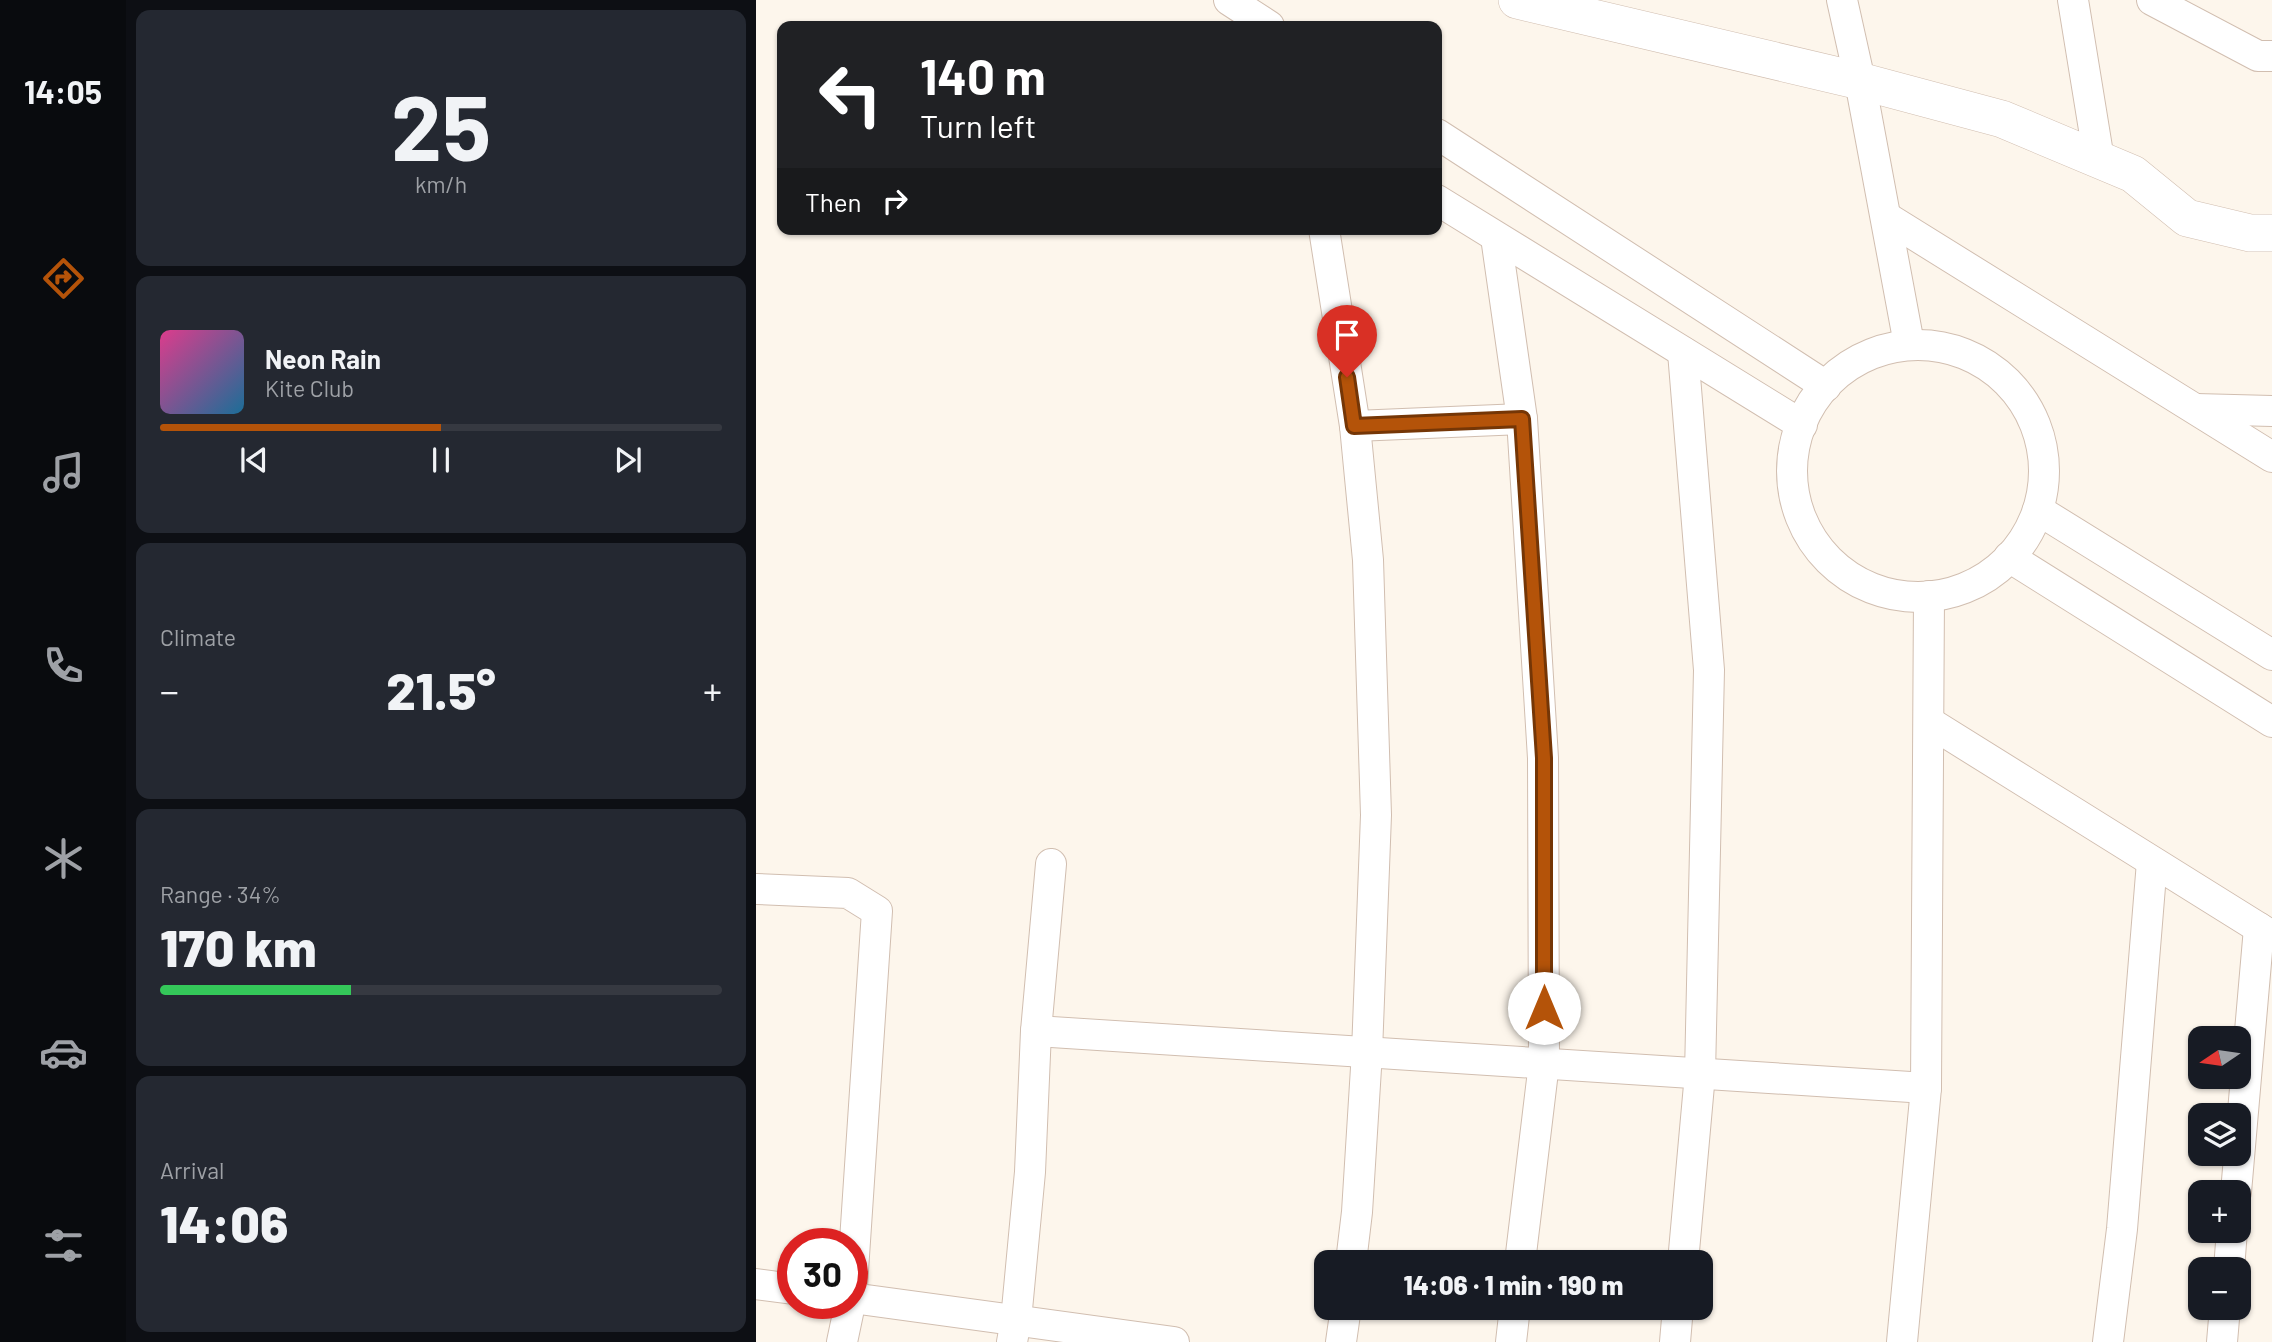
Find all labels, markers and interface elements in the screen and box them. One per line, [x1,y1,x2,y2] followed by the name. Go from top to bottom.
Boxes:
[920,46,1046,105] text: 140 m
[805,49,896,140] icon: left
[391,70,491,179] text: 25
[24,72,102,110] text: 14:05
[920,106,1037,144] text: Turn left
[415,170,467,198] text: km/h
[876,182,914,220] icon: right
[805,186,862,217] text: Then
[39,254,88,303] icon: directions
[1317,305,1377,377] pin
[1328,316,1366,354] icon: arrive
[265,343,381,374] text: Neon Rain
[265,374,354,402] text: Kite Club
[235,441,273,479] icon: previous
[422,441,460,479] icon: pause
[609,441,647,479] icon: next
[39,448,88,497] icon: music
[160,623,236,651] text: Climate
[39,641,88,690] icon: phone
[386,658,496,720] text: 21.5°
[160,667,179,713] text: −
[703,667,722,713] text: +
[39,834,88,883] icon: climate
[160,880,281,908] text: Range · 34%
[160,915,317,977] text: 170 km
[1507,971,1581,1045] position arrow
[2188,1026,2250,1088] north arrow
[2188,1026,2251,1320] map controls
[39,1028,88,1077] icon: car
[2188,1103,2251,1166] button: layers
[160,1156,224,1184] text: Arrival
[2188,1180,2251,1243] button: +
[160,1191,288,1253] text: 14:06
[39,1221,88,1270] icon: filters
[777,1228,868,1319] speed limit sign: 30
[2188,1257,2251,1320] button: −
[1404,1269,1623,1300] text: 14:06 · 1 min · 190 m

